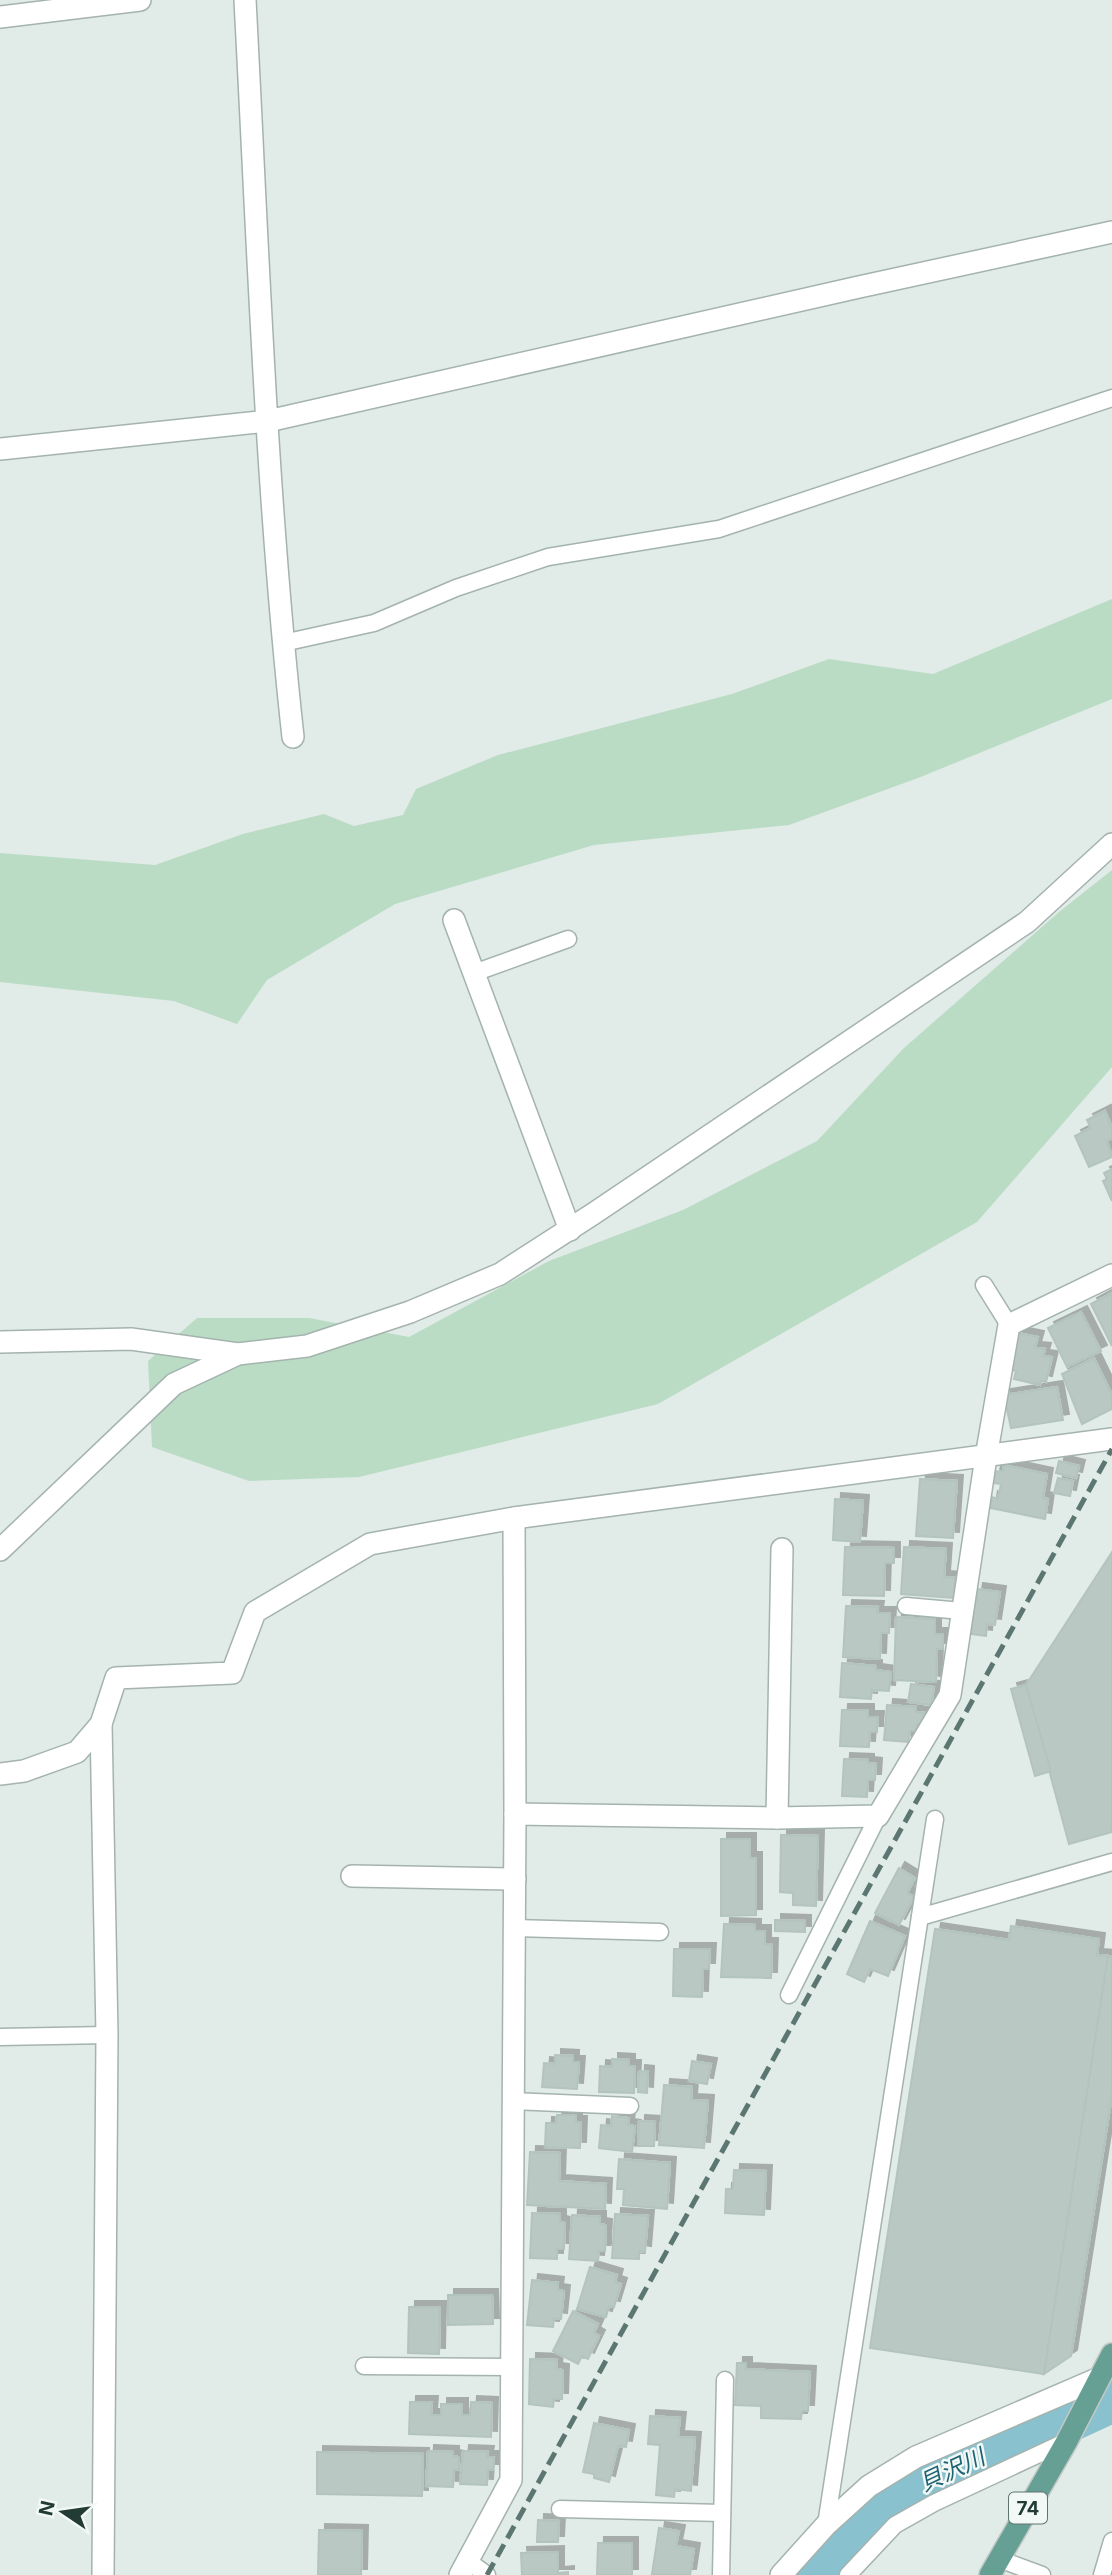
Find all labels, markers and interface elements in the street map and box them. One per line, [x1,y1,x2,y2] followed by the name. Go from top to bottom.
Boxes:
[915,2441,992,2497] water label: 貝沢川
[28,2477,98,2547] north arrow
[1009,2492,1047,2524] road number: 74
[34,2499,60,2518] text: N

